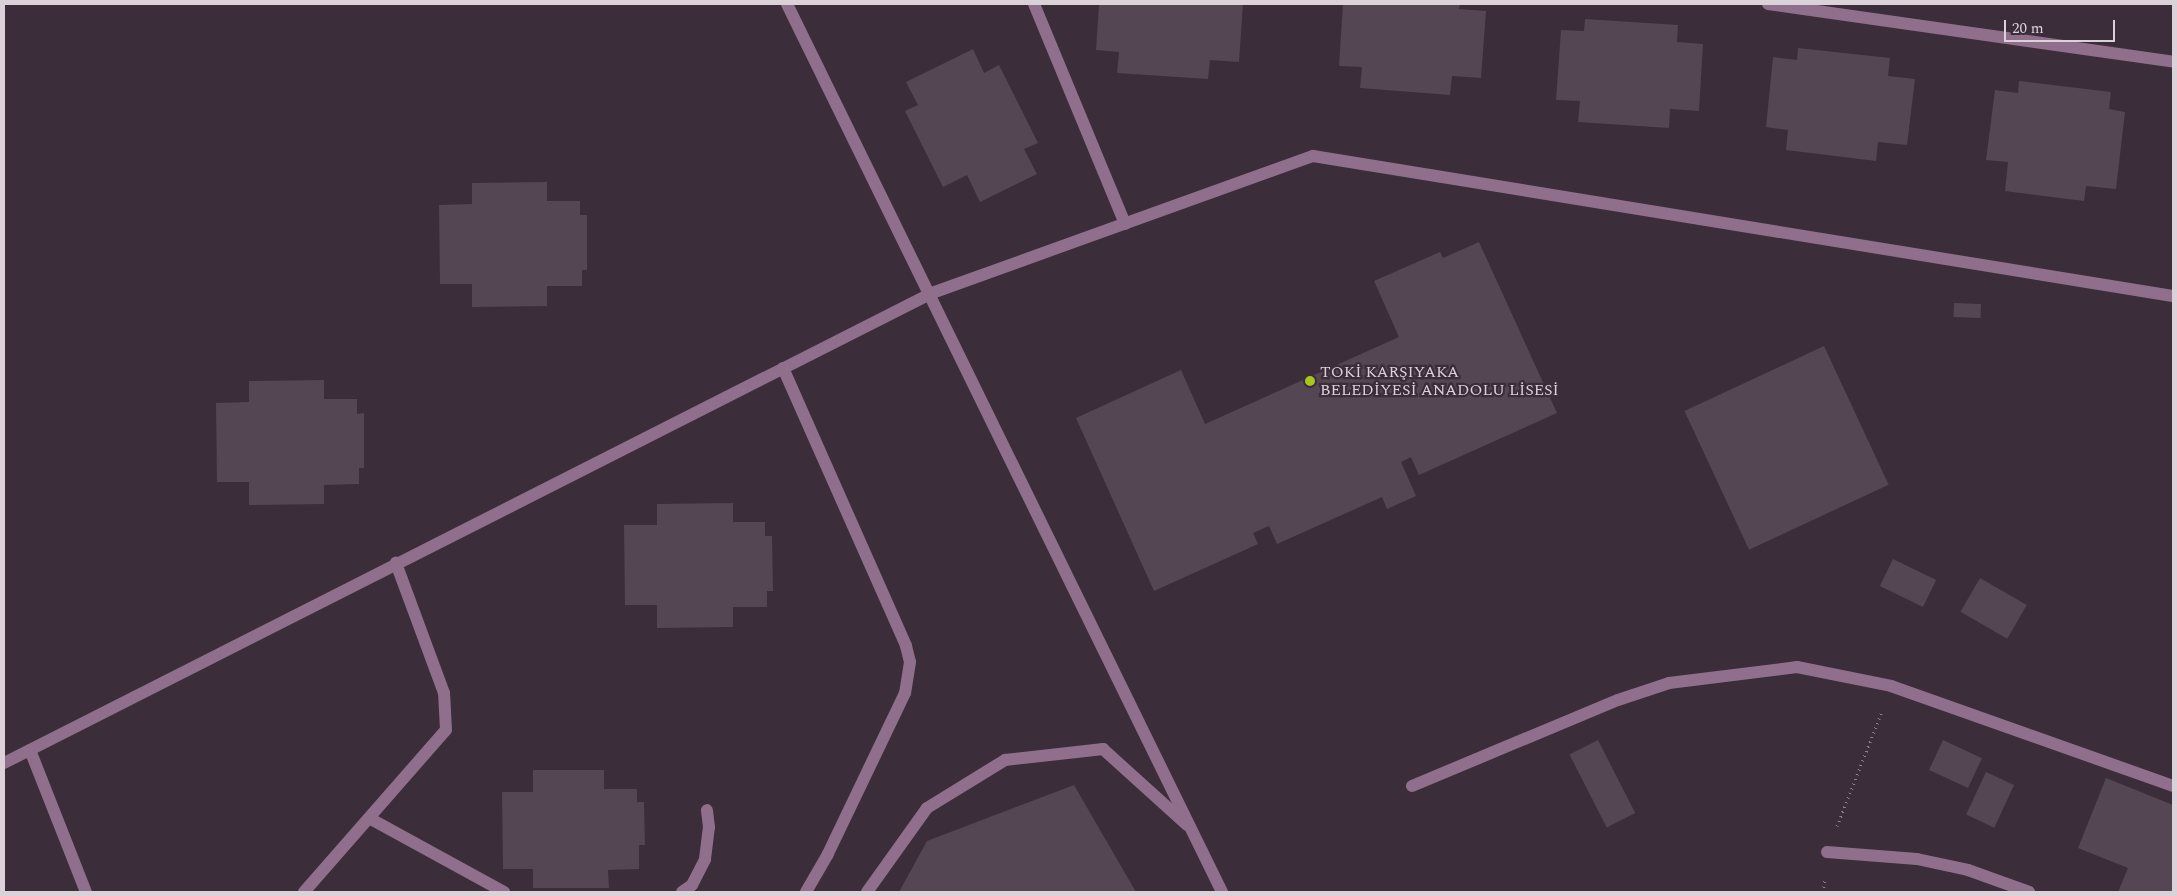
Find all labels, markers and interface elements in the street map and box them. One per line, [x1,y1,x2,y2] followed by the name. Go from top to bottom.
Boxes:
[2007,10,2118,42] scale bar
[2012,17,2044,40] text: 20 m
[1320,362,1559,400] place label: TOKİ KARŞIYAKA BELEDİYESİ ANADOLU LİSESİ
[1304,375,1316,387] marker: TOKİ KARŞIYAKA BELEDİYESİ ANADOLU LİSESİ

